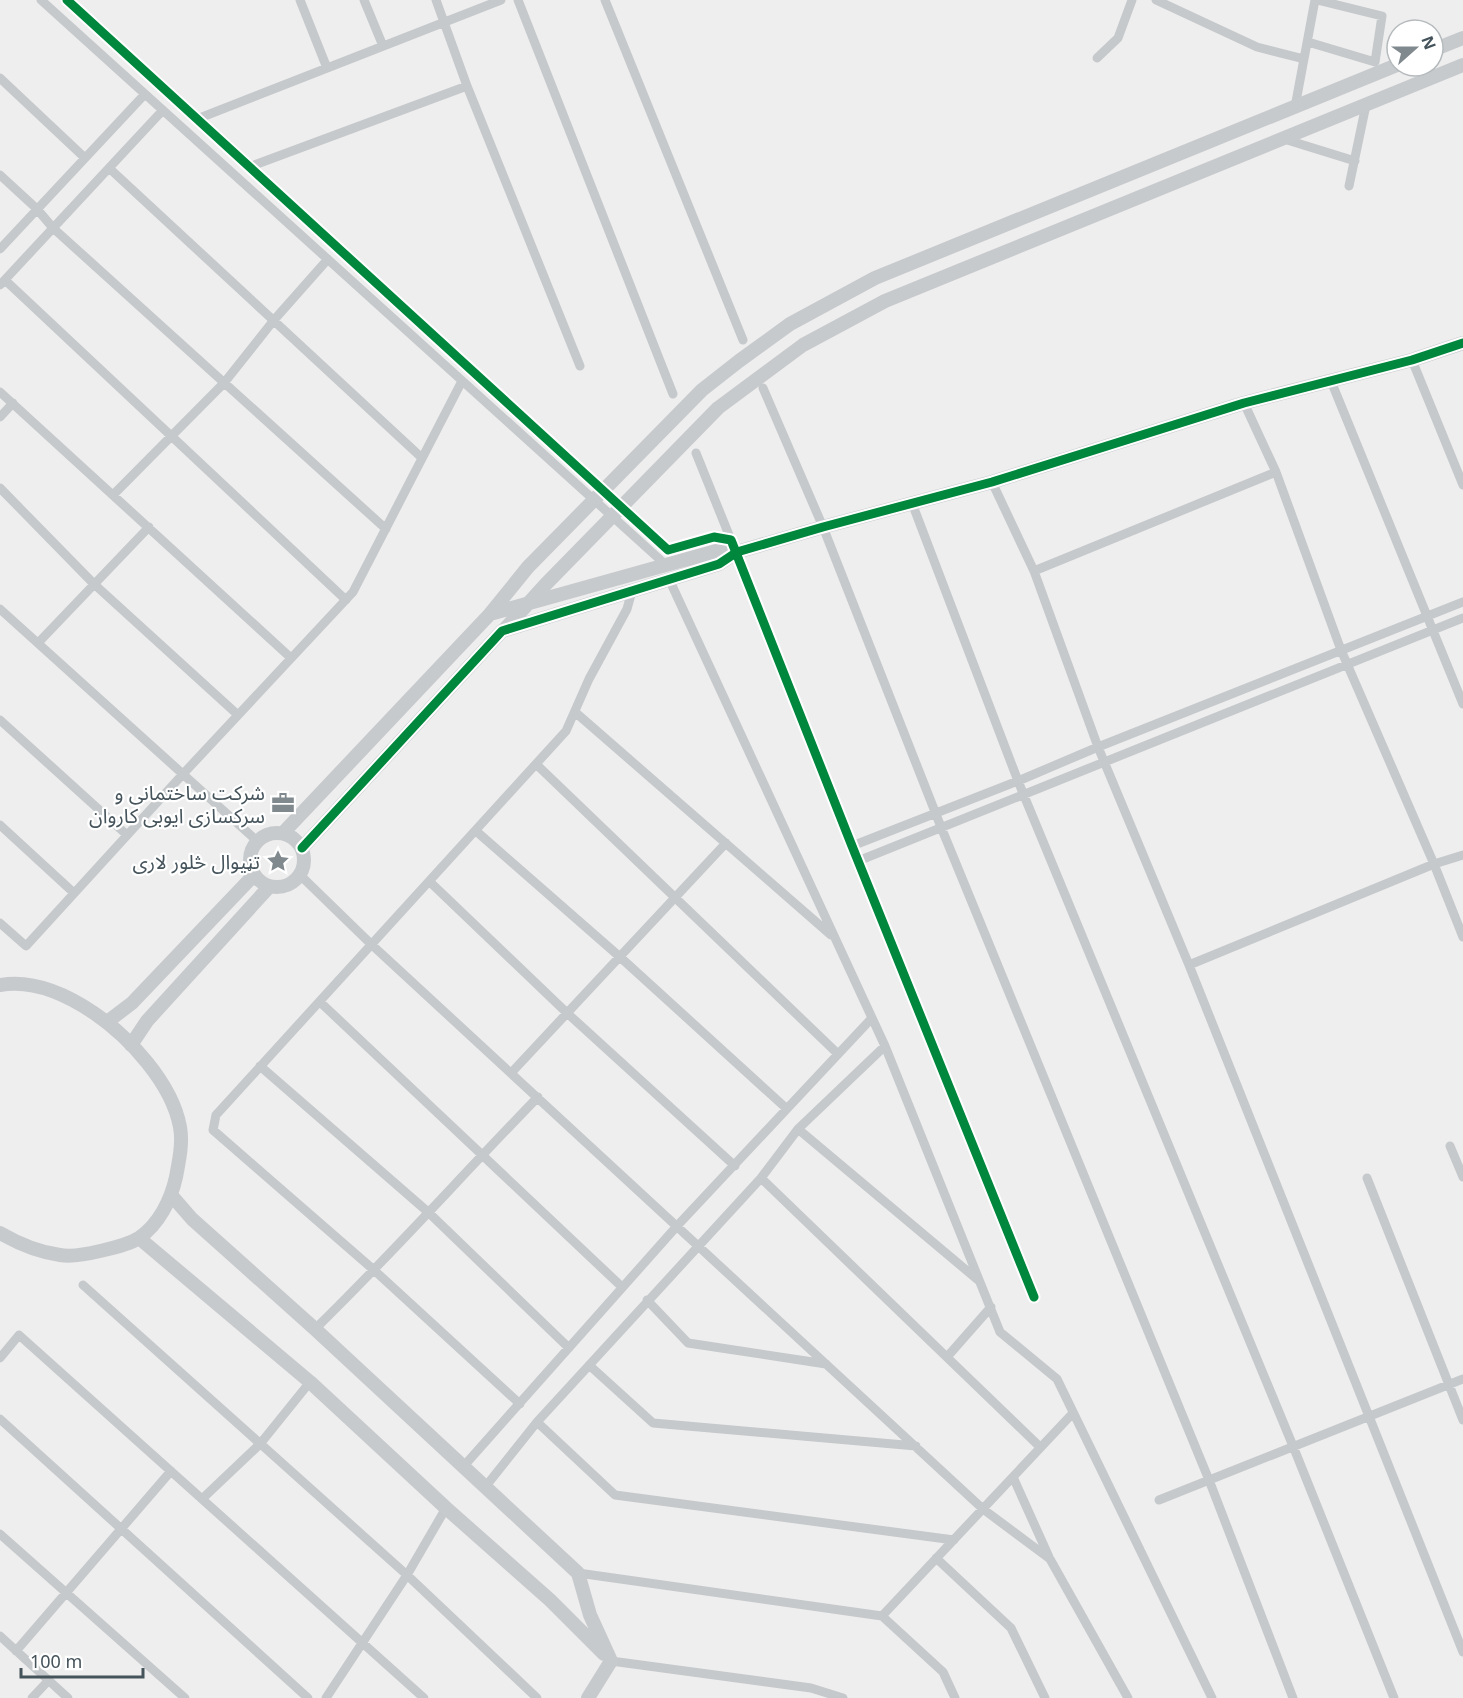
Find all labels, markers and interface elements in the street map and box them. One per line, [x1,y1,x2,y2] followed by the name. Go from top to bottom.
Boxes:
[1385,18,1445,78] north arrow
[1416,33,1442,53] text: N
[89,779,265,829] place label: شرکت ساختمانی و سرکسازی ایوبی کاروان
[270,790,296,816] office icon: شرکت ساختمانی و سرکسازی ایوبی کاروان
[132,848,260,875] place label: تڼیوال څلور لاری
[265,848,291,874] place icon: تڼیوال څلور لاری
[21,1641,142,1679] scale bar
[30,1649,82,1673] text: 100 m

